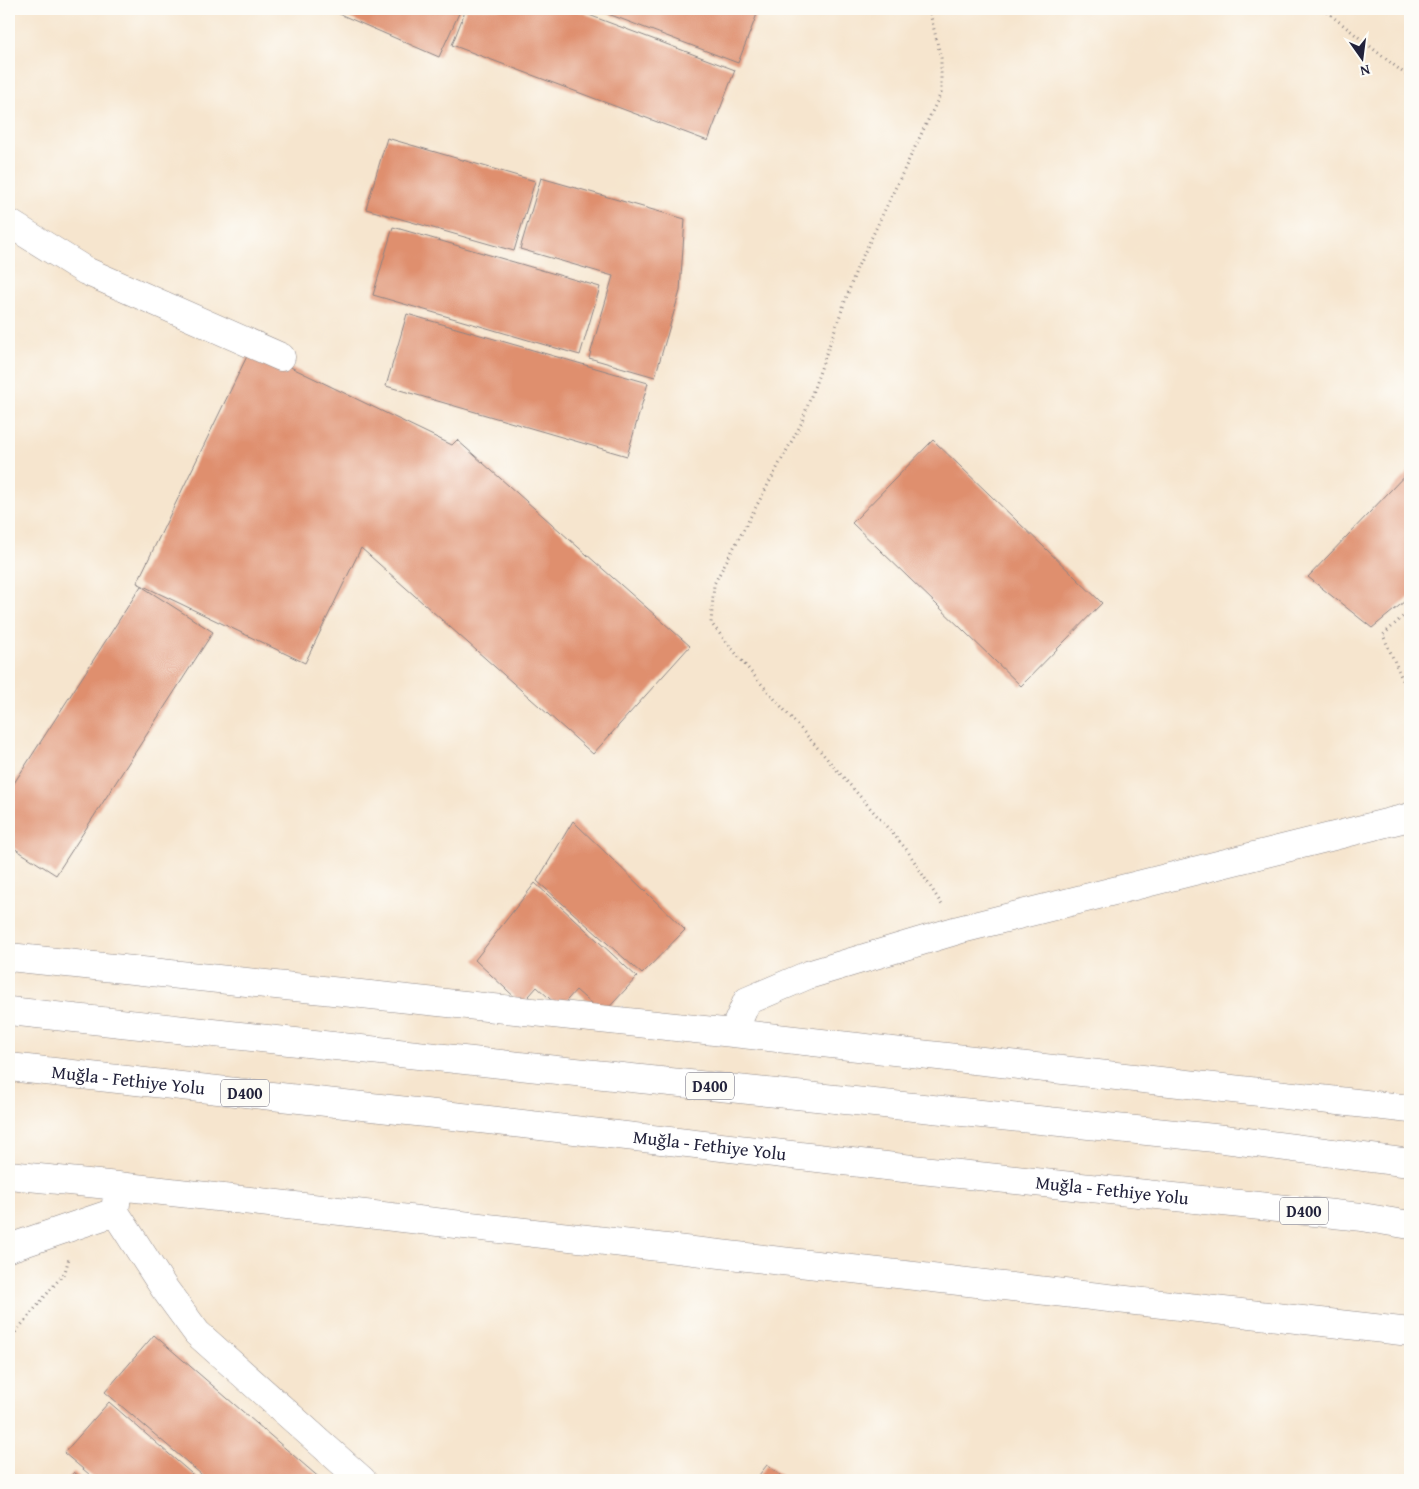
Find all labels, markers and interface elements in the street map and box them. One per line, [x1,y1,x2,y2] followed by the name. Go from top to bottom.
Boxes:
[1336,32,1386,82] north arrow
[1358,60,1372,82] text: N
[50,1058,207,1102] street label: Muğla - Fethiye Yolu
[686,1072,734,1100] road number: D400
[221,1080,269,1106] road number: D400
[632,1123,788,1167] street label: Muğla - Fethiye Yolu
[1034,1168,1190,1211] street label: Muğla - Fethiye Yolu
[1280,1198,1328,1224] road number: D400

